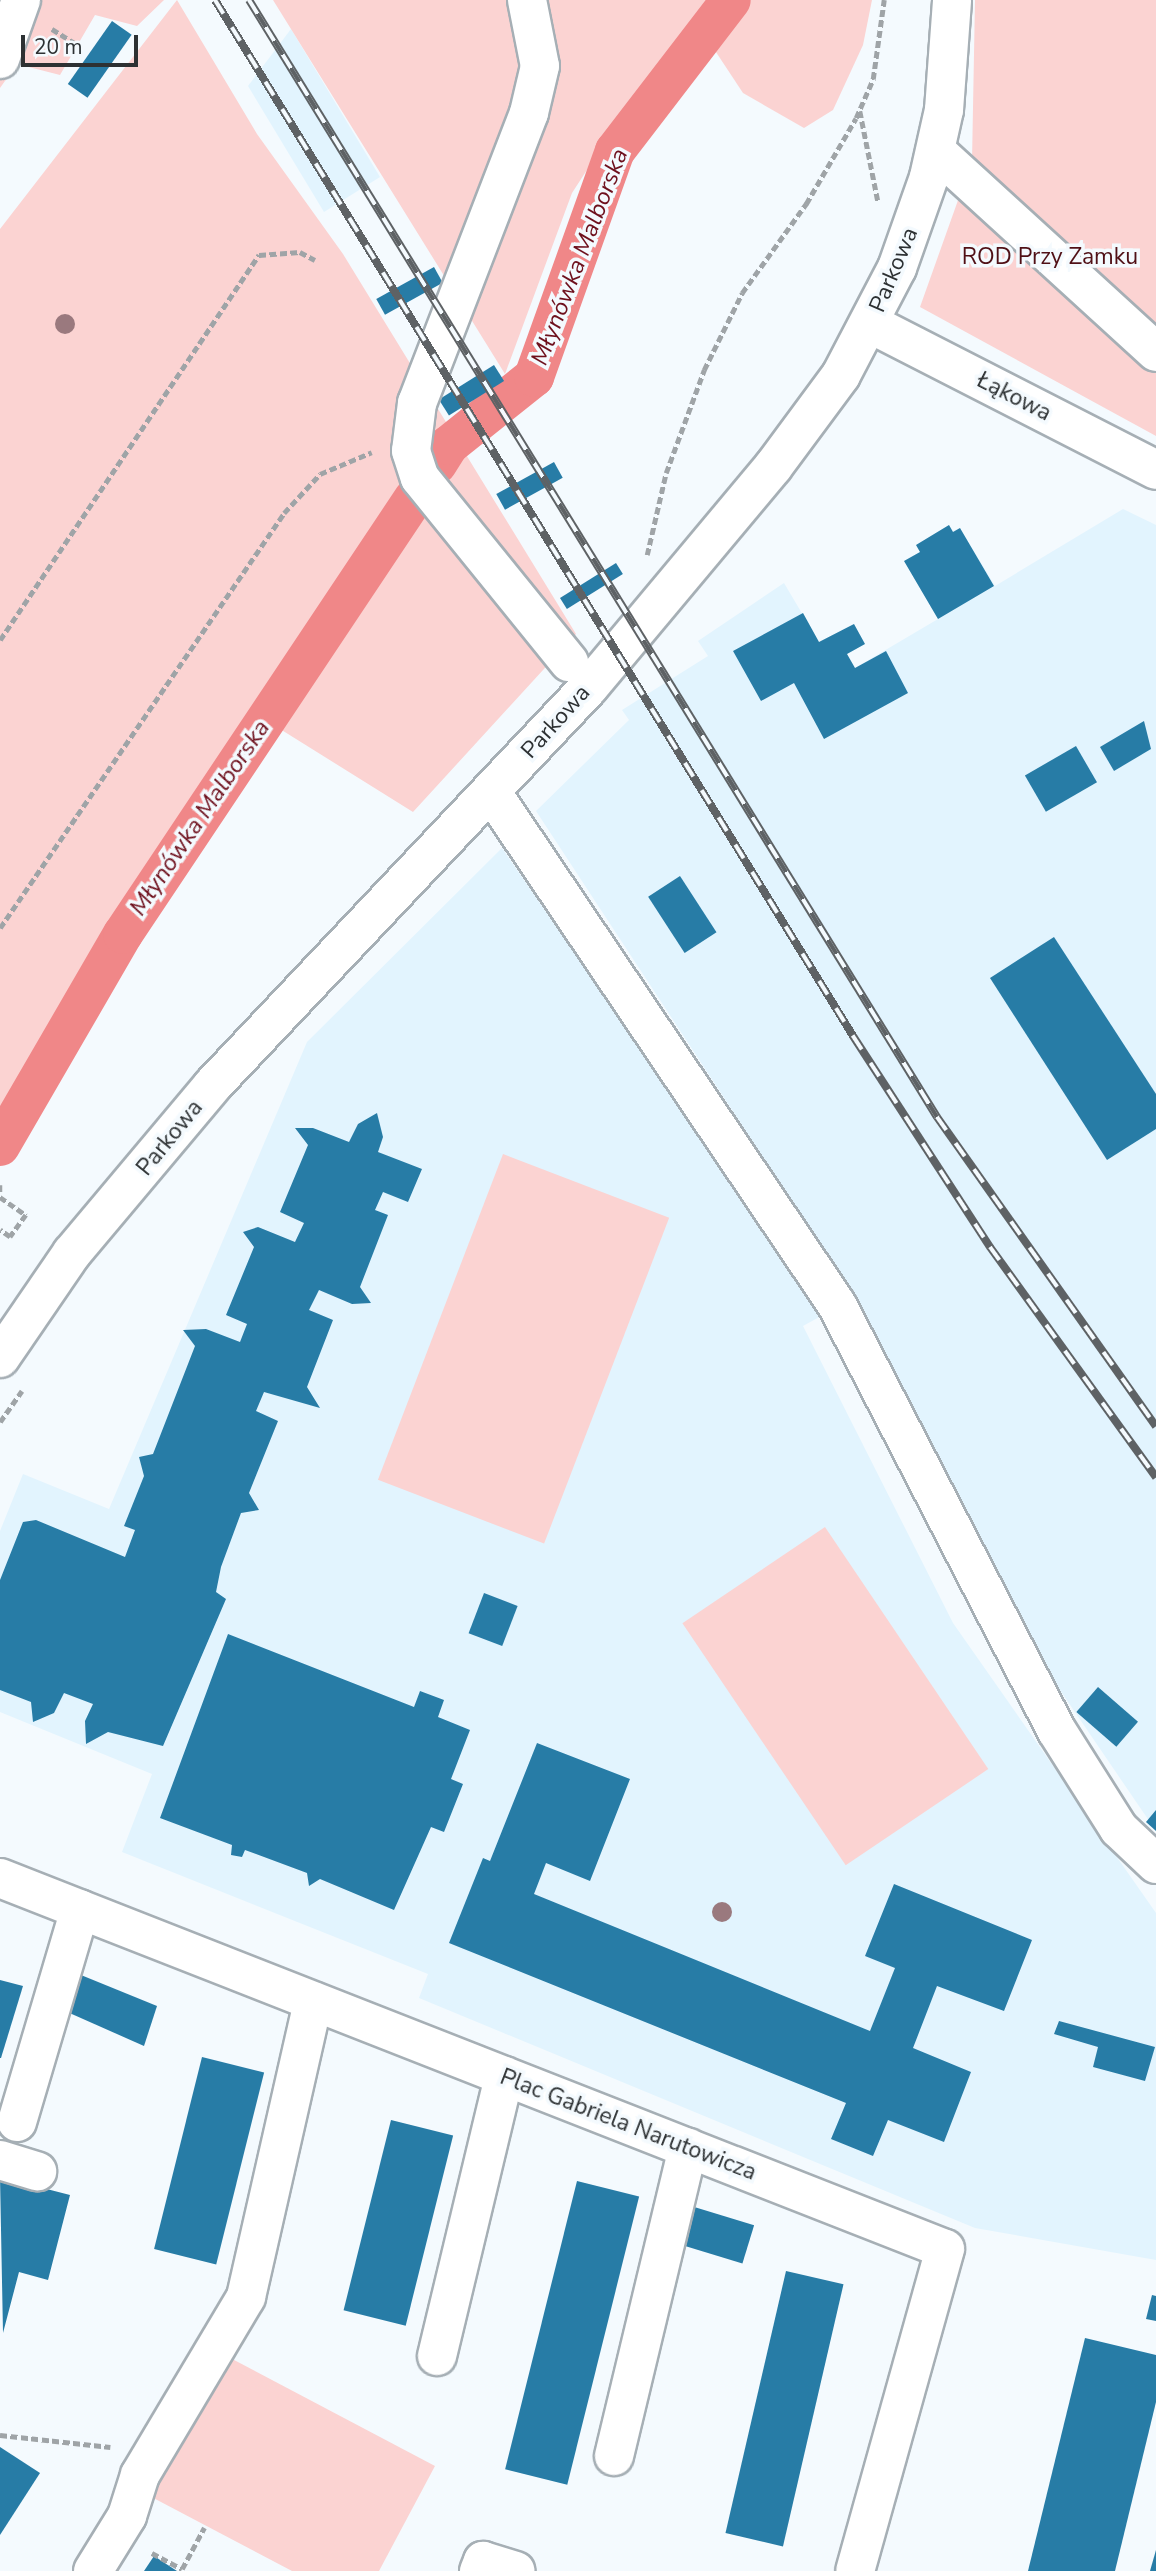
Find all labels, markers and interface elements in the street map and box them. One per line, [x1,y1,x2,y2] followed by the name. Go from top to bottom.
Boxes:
[24,21,142,65] scale bar
[34,33,83,61] text: 20 m
[525,145,635,369] water label: Młynówka Malborska
[864,223,924,317] street label: Parkowa
[962,243,1138,271] park label: ROD Przy Zamku
[972,367,1056,427] street label: Łąkowa
[516,679,596,765] street label: Parkowa
[124,715,276,921] water label: Młynówka Malborska
[131,1095,209,1181] street label: Parkowa
[496,2063,760,2187] street label: Plac Gabriela Narutowicza

